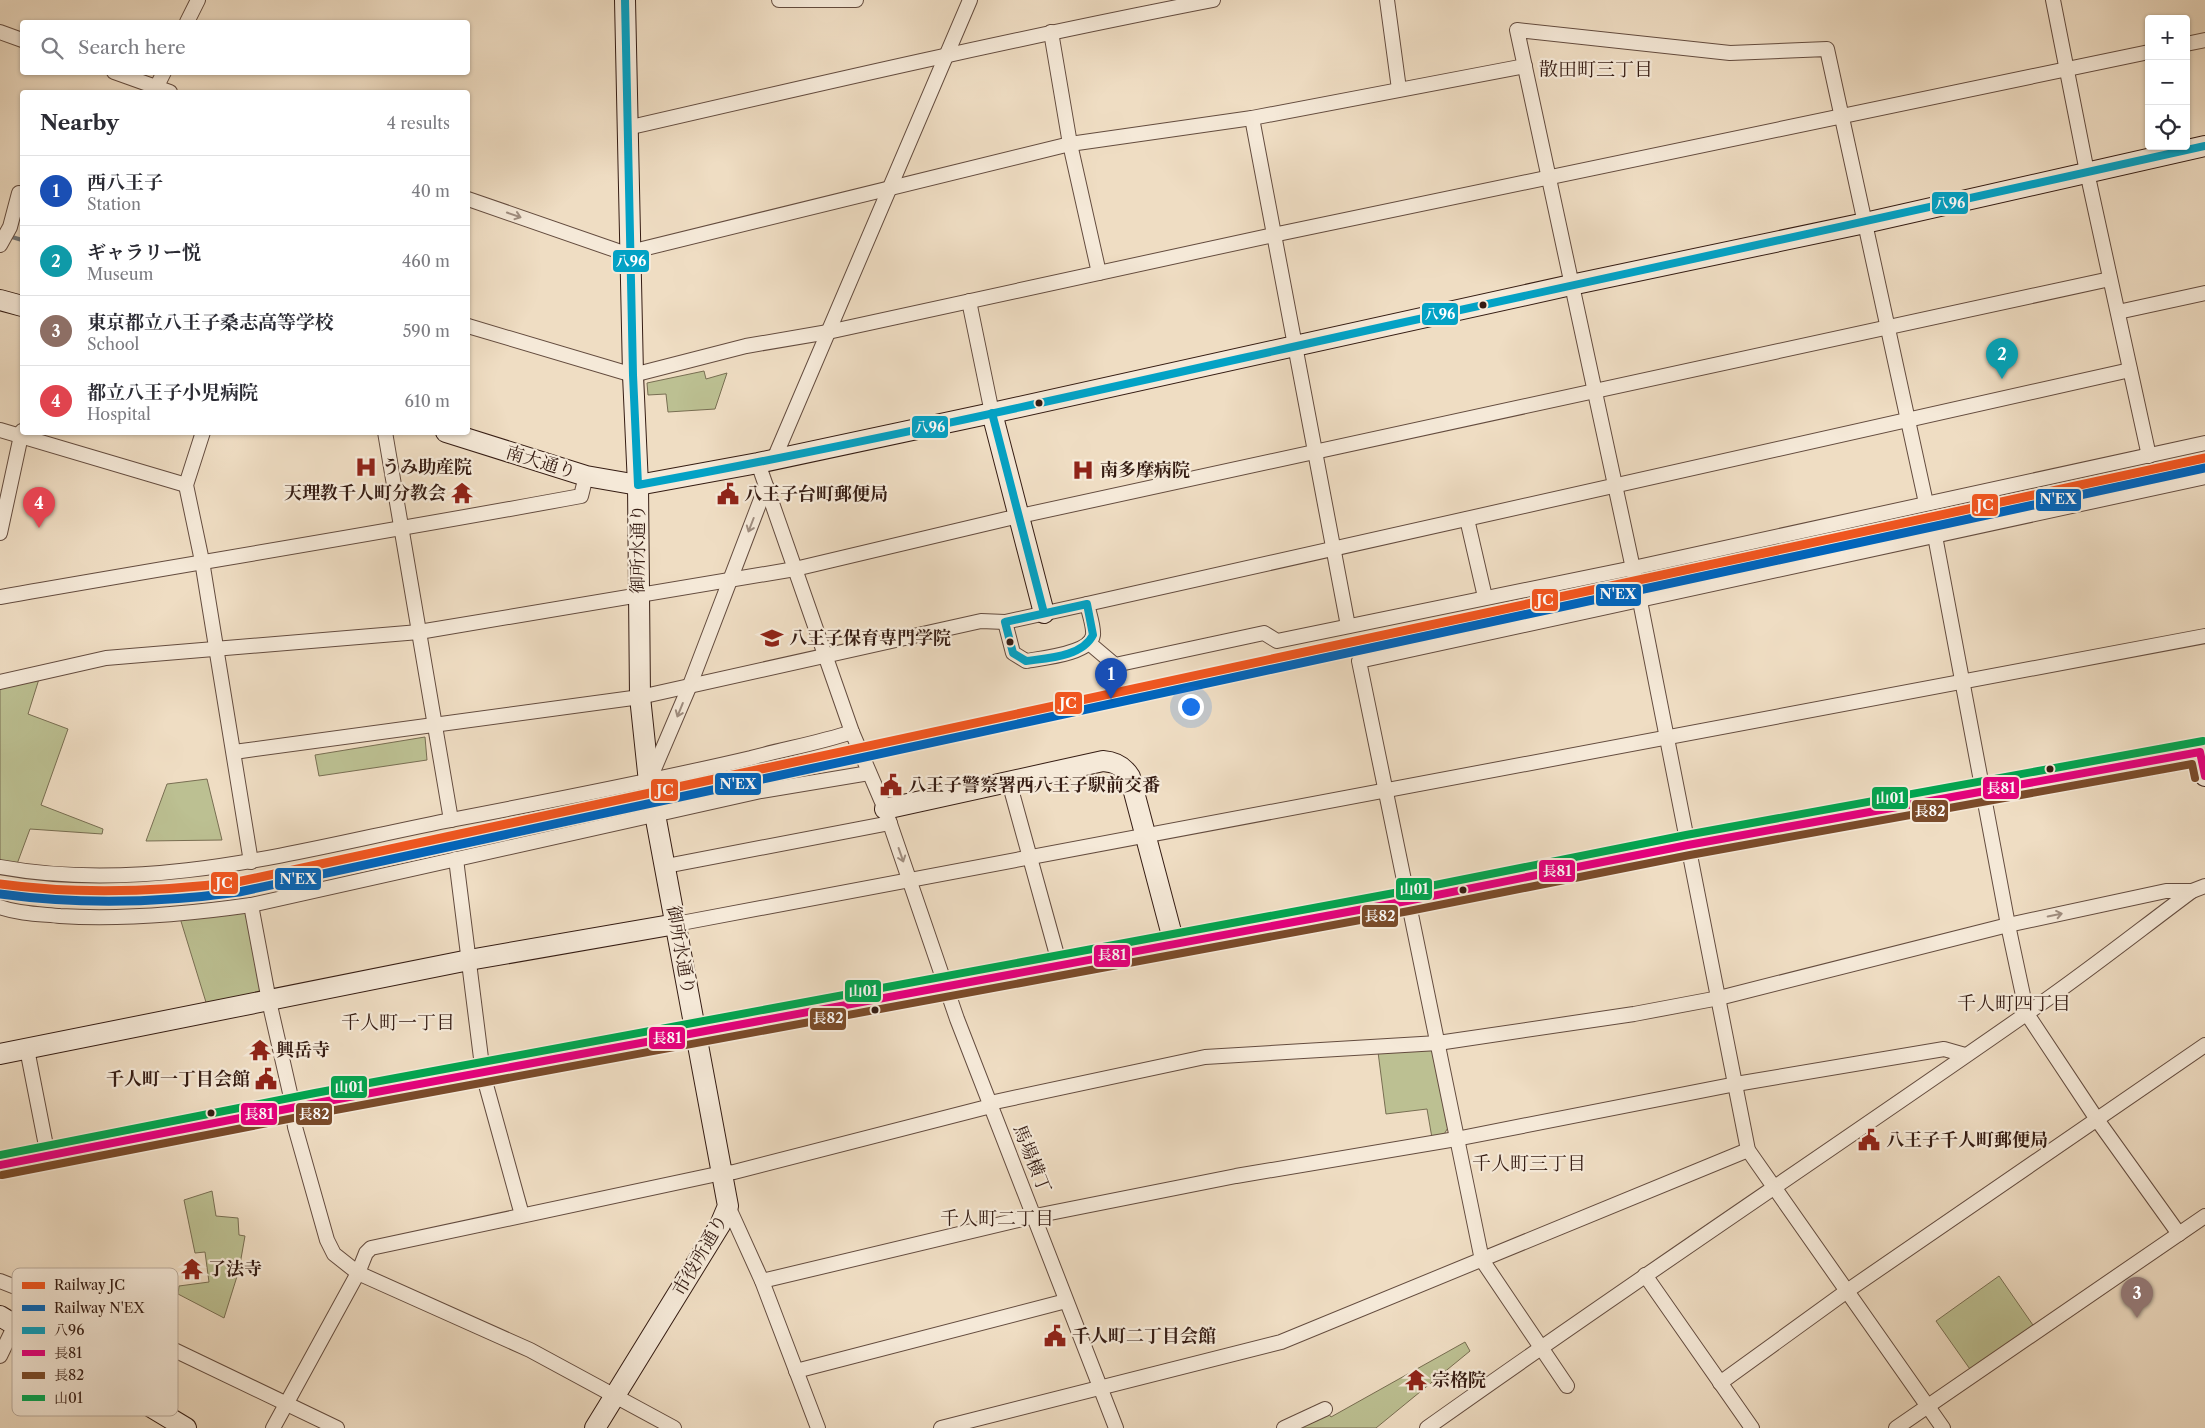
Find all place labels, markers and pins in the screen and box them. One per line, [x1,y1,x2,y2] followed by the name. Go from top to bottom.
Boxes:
[1478,300,1488,310] unlabelled marker
[1986,338,2018,379] pin: 2
[1034,398,1044,408] unlabelled marker
[353,454,379,480] hospital icon: うみ助産院
[382,456,472,478] place label: うみ助産院
[1070,457,1096,483] hospital icon: 南多摩病院
[1100,459,1190,481] place label: 南多摩病院
[449,480,475,506] temple icon: 天理教千人町分教会
[715,481,741,507] public building icon: 八王子台町郵便局
[284,482,446,504] place label: 天理教千人町分教会
[744,483,888,505] place label: 八王子台町郵便局
[23,487,55,528] pin: 4
[759,625,785,651] school or university icon: 八王子保育専門学院
[789,627,951,649] place label: 八王子保育専門学院
[1005,637,1015,647] unlabelled marker
[1095,658,1127,699] pin: 1
[2045,764,2055,774] unlabelled marker
[878,772,904,798] public building icon: 八王子警察署西八王子駅前交番
[908,774,1160,796] place label: 八王子警察署西八王子駅前交番
[1458,885,1468,895] unlabelled marker
[870,1005,880,1015] unlabelled marker
[247,1037,273,1063] temple icon: 興岳寺
[276,1039,330,1061] place label: 興岳寺
[253,1066,279,1092] public building icon: 千人町一丁目会館
[106,1068,250,1090] place label: 千人町一丁目会館
[206,1108,216,1118] unlabelled marker
[1856,1127,1882,1153] public building icon: 八王子千人町郵便局
[1886,1129,2048,1151] place label: 八王子千人町郵便局
[179,1256,205,1282] temple icon: 了法寺
[208,1258,262,1280] place label: 了法寺
[2121,1277,2153,1318] pin: 3
[1042,1323,1068,1349] public building icon: 千人町二丁目会館
[1072,1325,1216,1347] place label: 千人町二丁目会館
[1403,1367,1429,1393] temple icon: 宗格院
[1432,1369,1486,1391] place label: 宗格院

